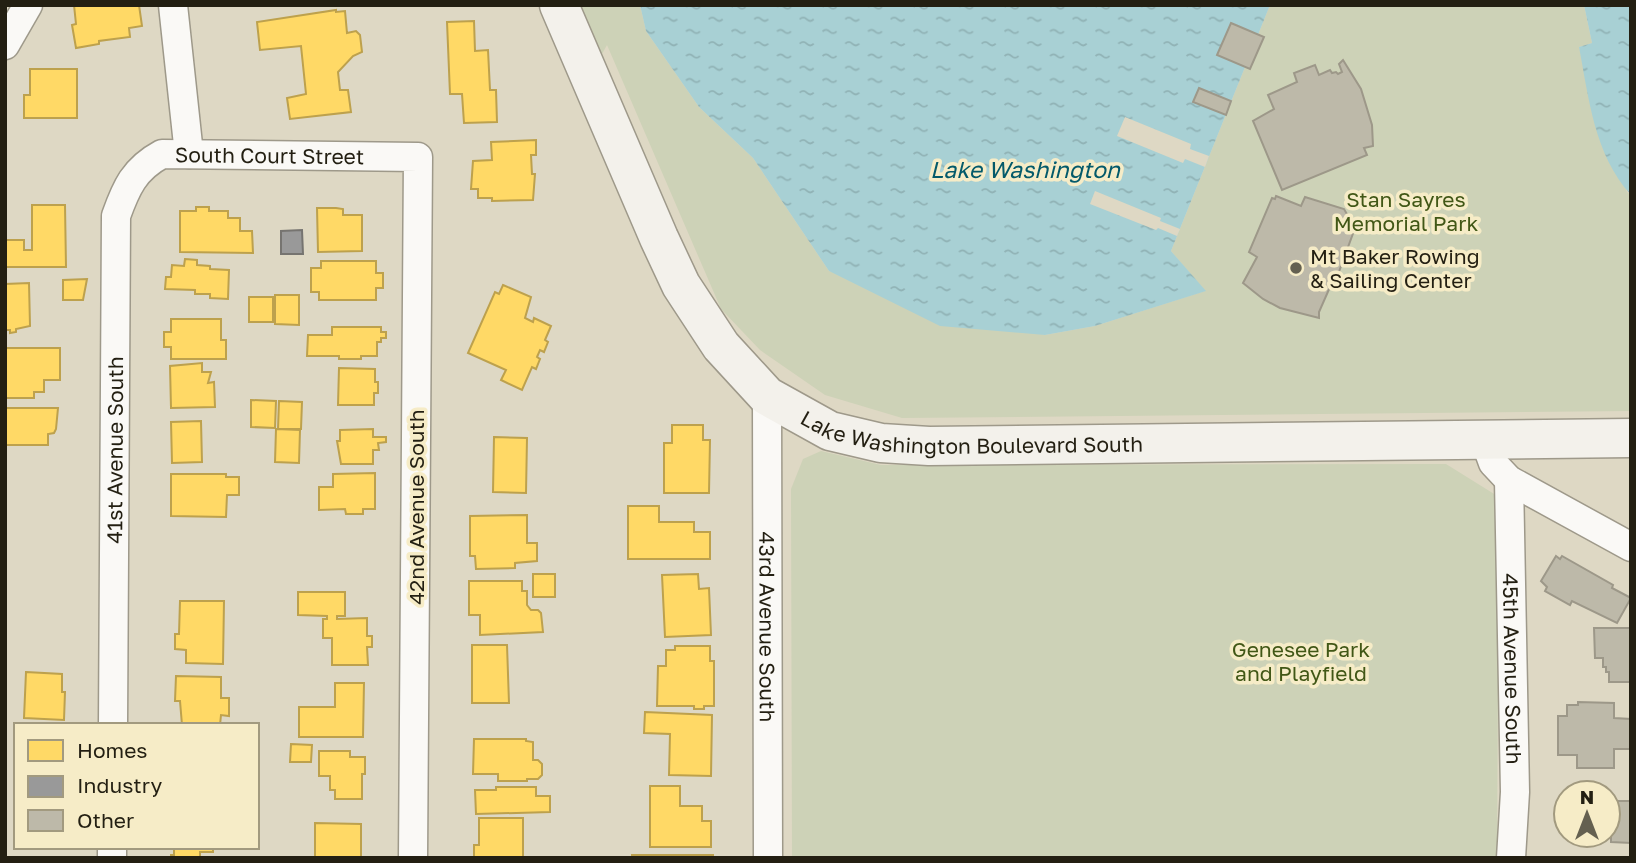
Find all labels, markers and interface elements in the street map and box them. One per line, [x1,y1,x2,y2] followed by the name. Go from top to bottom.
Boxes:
[175,141,364,169] street label: South Court Street
[930,155,1121,183] water label: Lake Washington
[1334,186,1478,236] park label: Stan Sayres Memorial Park
[1310,243,1480,293] place label: Mt Baker Rowing & Sailing Center
[1288,260,1304,276] marker: Mt Baker Rowing & Sailing Center
[101,356,128,544] street label: 41st Avenue South
[796,404,1143,459] street label: Lake Washington Boulevard South
[403,409,429,605] street label: 42nd Avenue South
[754,532,781,722] street label: 43rd Avenue South
[1498,573,1527,765] street label: 45th Avenue South
[1232,636,1370,686] park label: Genesee Park and Playfield
[14,723,259,849] legend
[77,737,147,763] text: Homes
[77,772,162,798] text: Industry
[1552,779,1622,849] north arrow
[1580,785,1594,808] text: N
[77,807,134,833] text: Other

